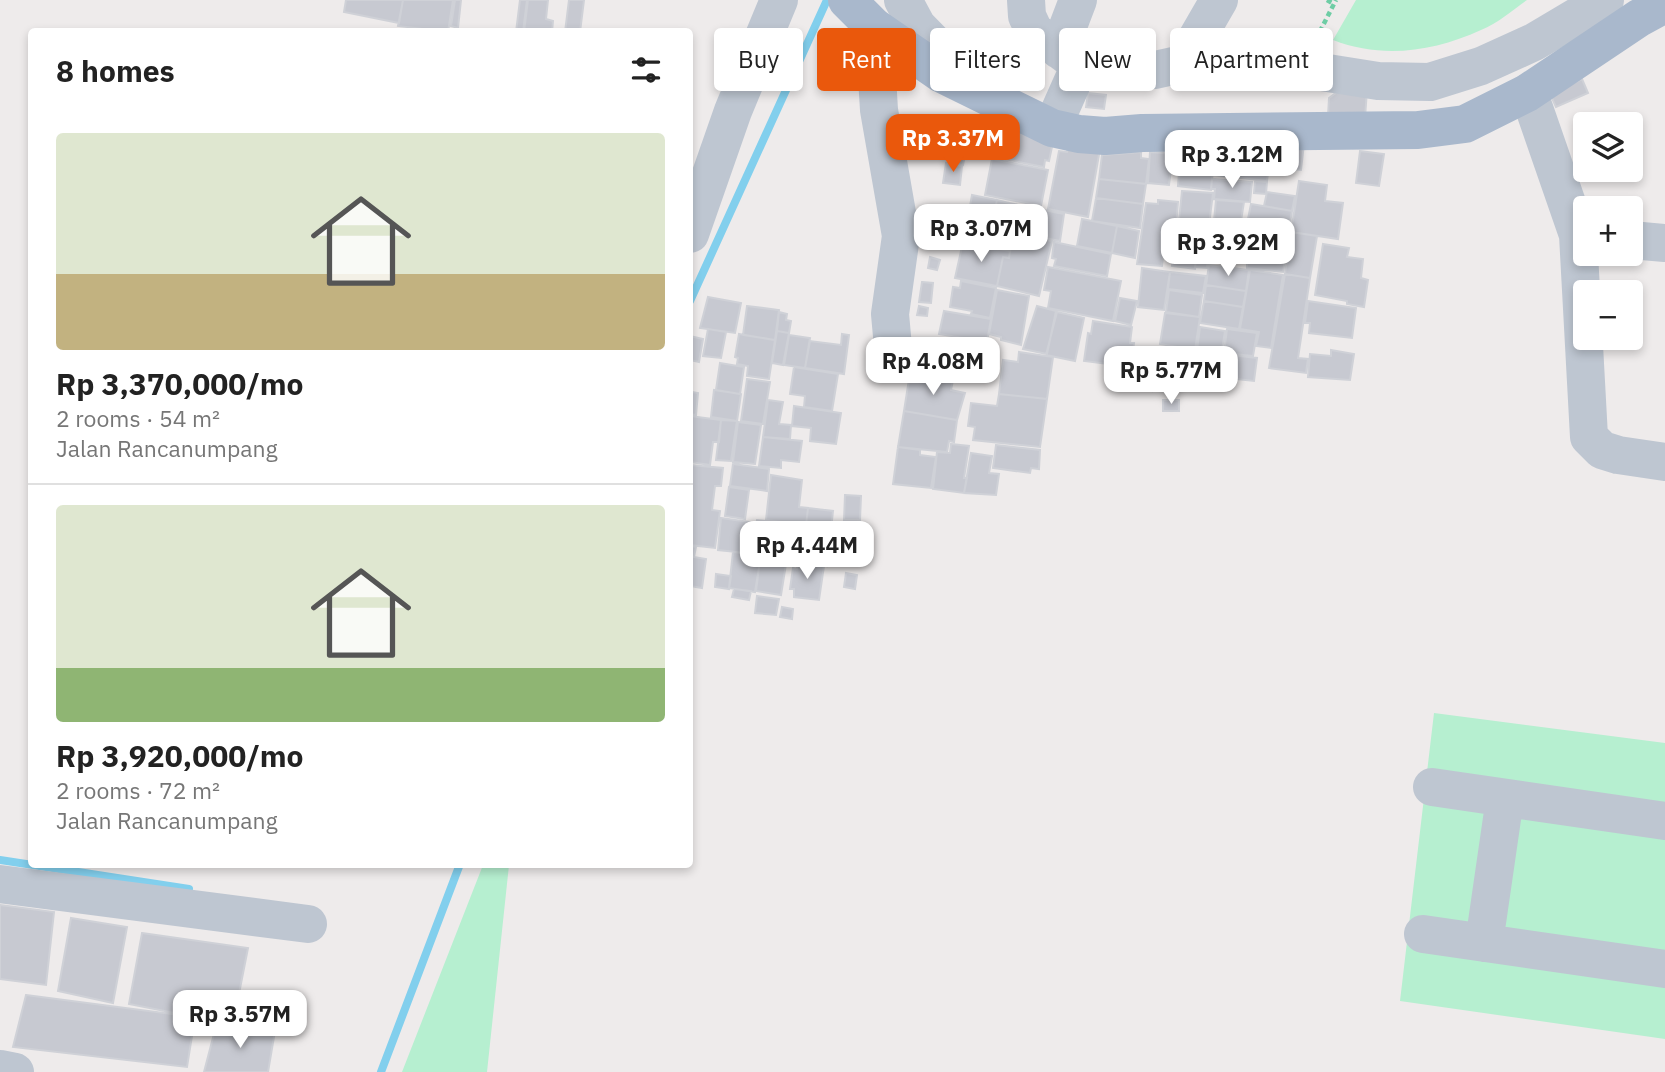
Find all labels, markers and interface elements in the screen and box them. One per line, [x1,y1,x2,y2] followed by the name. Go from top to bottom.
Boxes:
[714,28,803,91] chip: Buy
[817,28,916,91] chip: Rent
[930,28,1045,91] chip: Filters
[1059,28,1156,91] chip: New
[1170,28,1333,91] chip: Apartment
[56,51,175,90] text: 8 homes
[627,51,665,89] icon: filters
[1573,112,1643,350] map controls
[1573,112,1643,182] button: layers
[881,114,1025,174] pin: Rp 3.37M
[902,122,1004,152] text: Rp 3.37M
[1160,130,1304,190] pin: Rp 3.12M
[1181,138,1283,168] text: Rp 3.12M
[298,178,424,304] icon: home
[1573,196,1643,266] button: +
[909,204,1053,264] pin: Rp 3.07M
[930,212,1032,242] text: Rp 3.07M
[1156,218,1300,278] pin: Rp 3.92M
[1177,226,1279,256] text: Rp 3.92M
[1573,280,1643,350] button: −
[861,338,1005,397] pin: Rp 4.08M
[882,345,984,375] text: Rp 4.08M
[1099,346,1243,406] pin: Rp 5.77M
[1120,354,1222,384] text: Rp 5.77M
[56,364,303,403] text: Rp 3,370,000/mo
[56,403,220,433] text: 2 rooms · 54 m²
[56,433,278,463] text: Jalan Rancanumpang
[735,522,879,581] pin: Rp 4.44M
[756,529,858,559] text: Rp 4.44M
[298,550,424,676] icon: home
[56,736,303,775] text: Rp 3,920,000/mo
[56,775,220,805] text: 2 rooms · 72 m²
[56,805,278,835] text: Jalan Rancanumpang
[168,990,312,1050] pin: Rp 3.57M
[189,998,291,1028] text: Rp 3.57M

